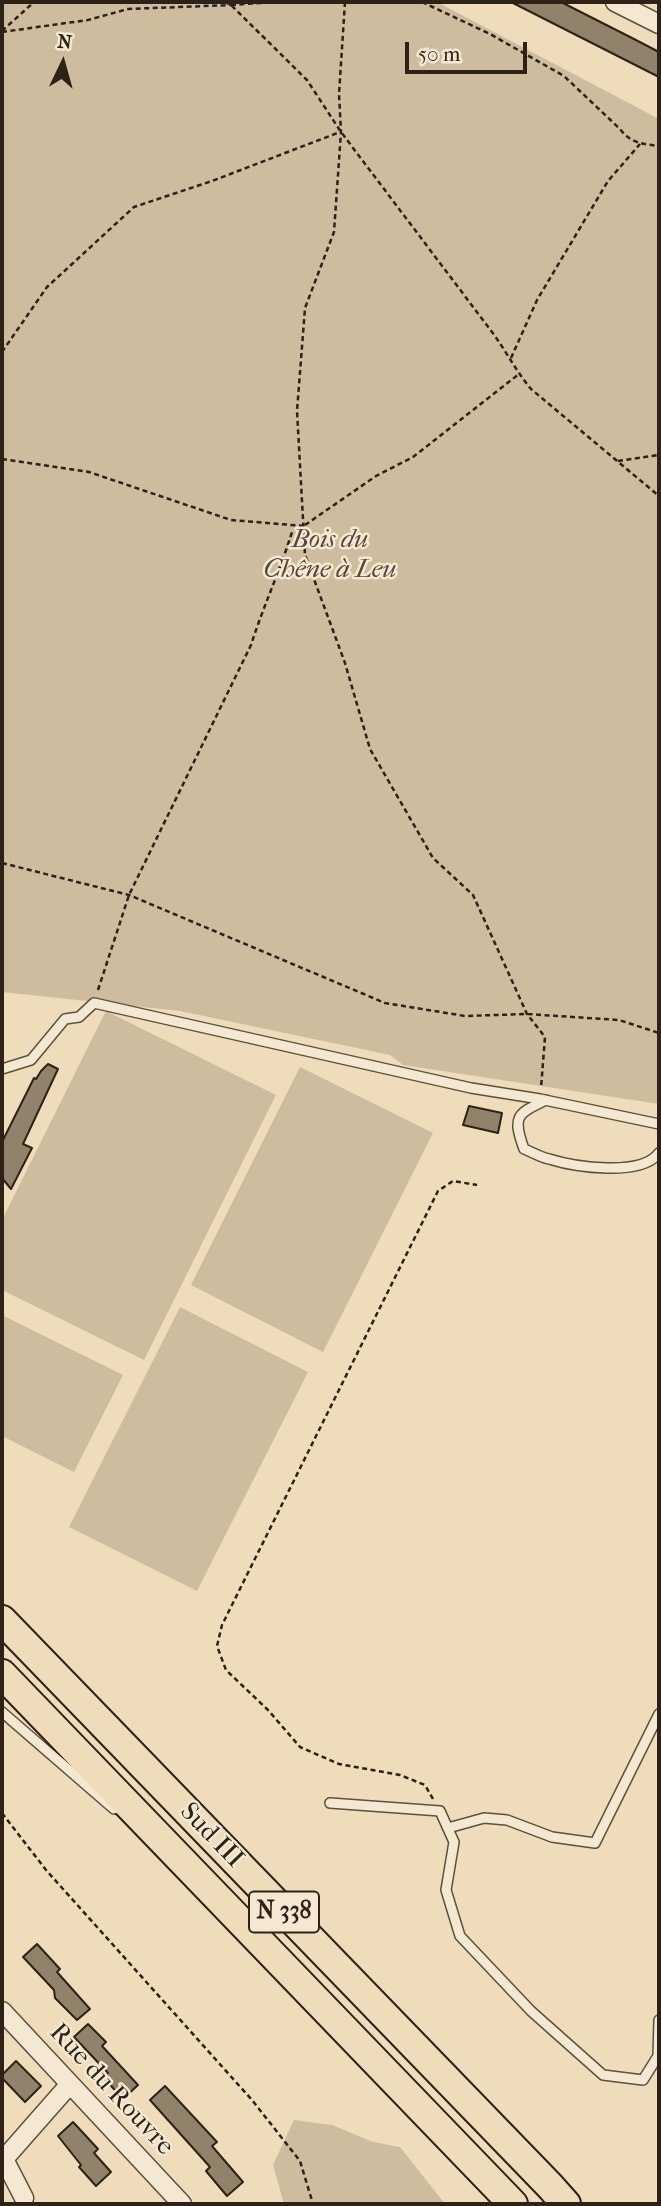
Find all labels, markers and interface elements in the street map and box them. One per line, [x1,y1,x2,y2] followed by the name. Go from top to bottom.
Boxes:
[28,28,98,98] north arrow
[409,28,532,72] scale bar
[57,30,73,54] text: N
[418,42,461,66] text: 50 m
[264,525,396,586] park label: Bois du Chêne à Leu
[173,1797,249,1875] street label: Sud III
[249,1892,319,1933] road number: N 338
[42,2018,180,2162] street label: Rue du Rouvre

